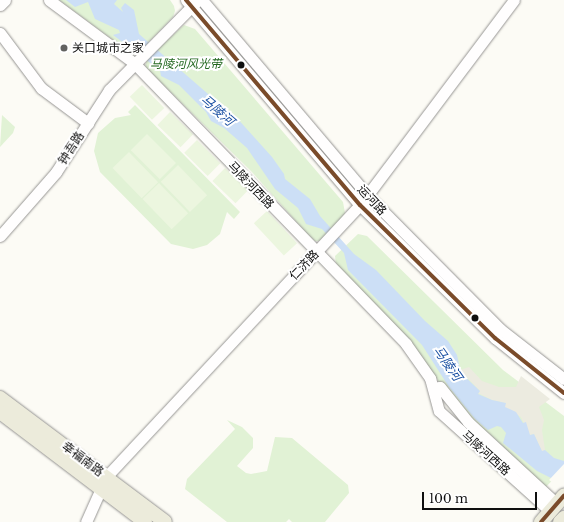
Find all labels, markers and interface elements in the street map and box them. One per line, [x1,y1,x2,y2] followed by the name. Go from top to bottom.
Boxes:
[72,41,144,55] place label: 关口城市之家
[59,43,69,53] marker: 关口城市之家
[150,57,222,71] park label: 马陵河风光带
[236,60,246,70] unlabelled marker
[197,92,237,130] water label: 马陵河
[55,129,87,167] street label: 钟吾路
[225,158,277,212] street label: 马陵河西路
[354,182,390,218] street label: 运河路
[286,247,322,283] street label: 仁济路
[470,313,480,323] unlabelled marker
[429,344,465,384] water label: 马陵河
[459,428,513,478] street label: 马陵河西路
[59,439,107,479] street label: 幸福南路
[424,484,539,510] scale bar
[429,491,468,506] text: 100 m

